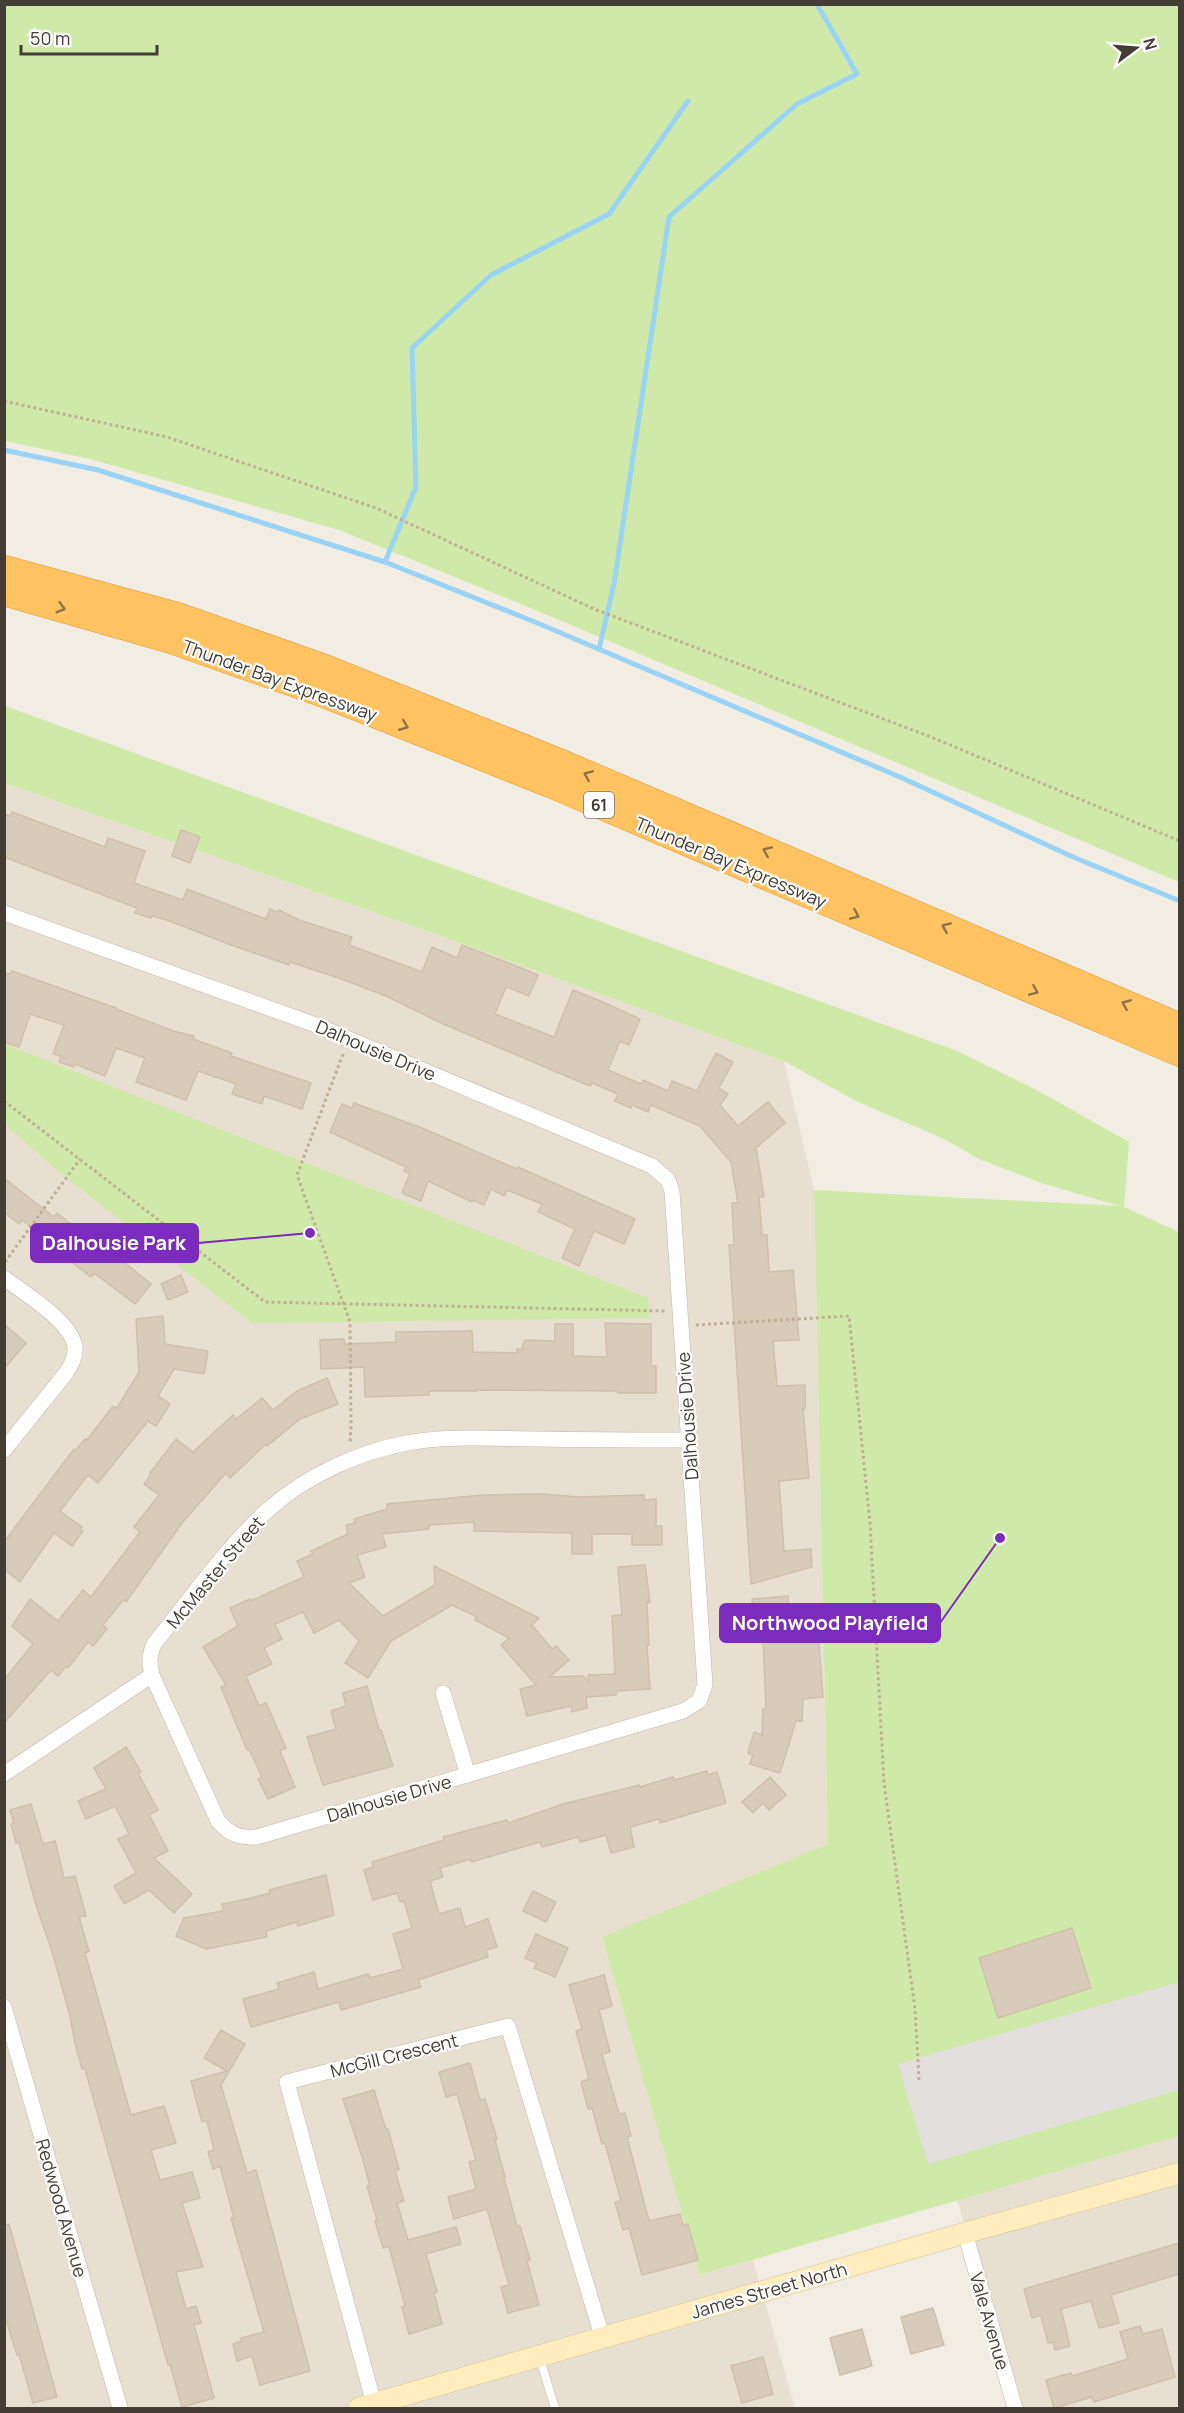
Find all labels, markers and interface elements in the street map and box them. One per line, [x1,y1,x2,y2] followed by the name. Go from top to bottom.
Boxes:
[21,18,158,56] scale bar
[1106,18,1166,78] north arrow
[30,26,70,50] text: 50 m
[1138,35,1163,52] text: N
[55,601,66,613] one-way arrow
[179,634,381,727] street label: Thunder Bay Expressway
[398,718,409,731] one-way arrow
[583,770,594,782] one-way arrow
[584,792,614,818] road number: 61
[632,811,831,913] street label: Thunder Bay Expressway
[763,846,774,858] one-way arrow
[848,908,859,920] one-way arrow
[942,923,953,935] one-way arrow
[1028,984,1039,996] one-way arrow
[1121,999,1132,1011] one-way arrow
[312,1014,440,1086] street label: Dalhousie Drive
[31,1224,198,1262] callout: Dalhousie Park
[42,1229,187,1256] text: Dalhousie Park
[671,1351,703,1481] street label: Dalhousie Drive
[161,1511,269,1633] street label: McMaster Street
[720,1604,940,1642] callout: Northwood Playfield
[732,1609,928,1636] text: Northwood Playfield
[324,1769,454,1827] street label: Dalhousie Drive
[328,2028,460,2082] street label: McGill Crescent
[31,2136,93,2280] street label: Redwood Avenue
[688,2256,850,2324] street label: James Street North
[965,2270,1015,2372] street label: Vale Avenue

